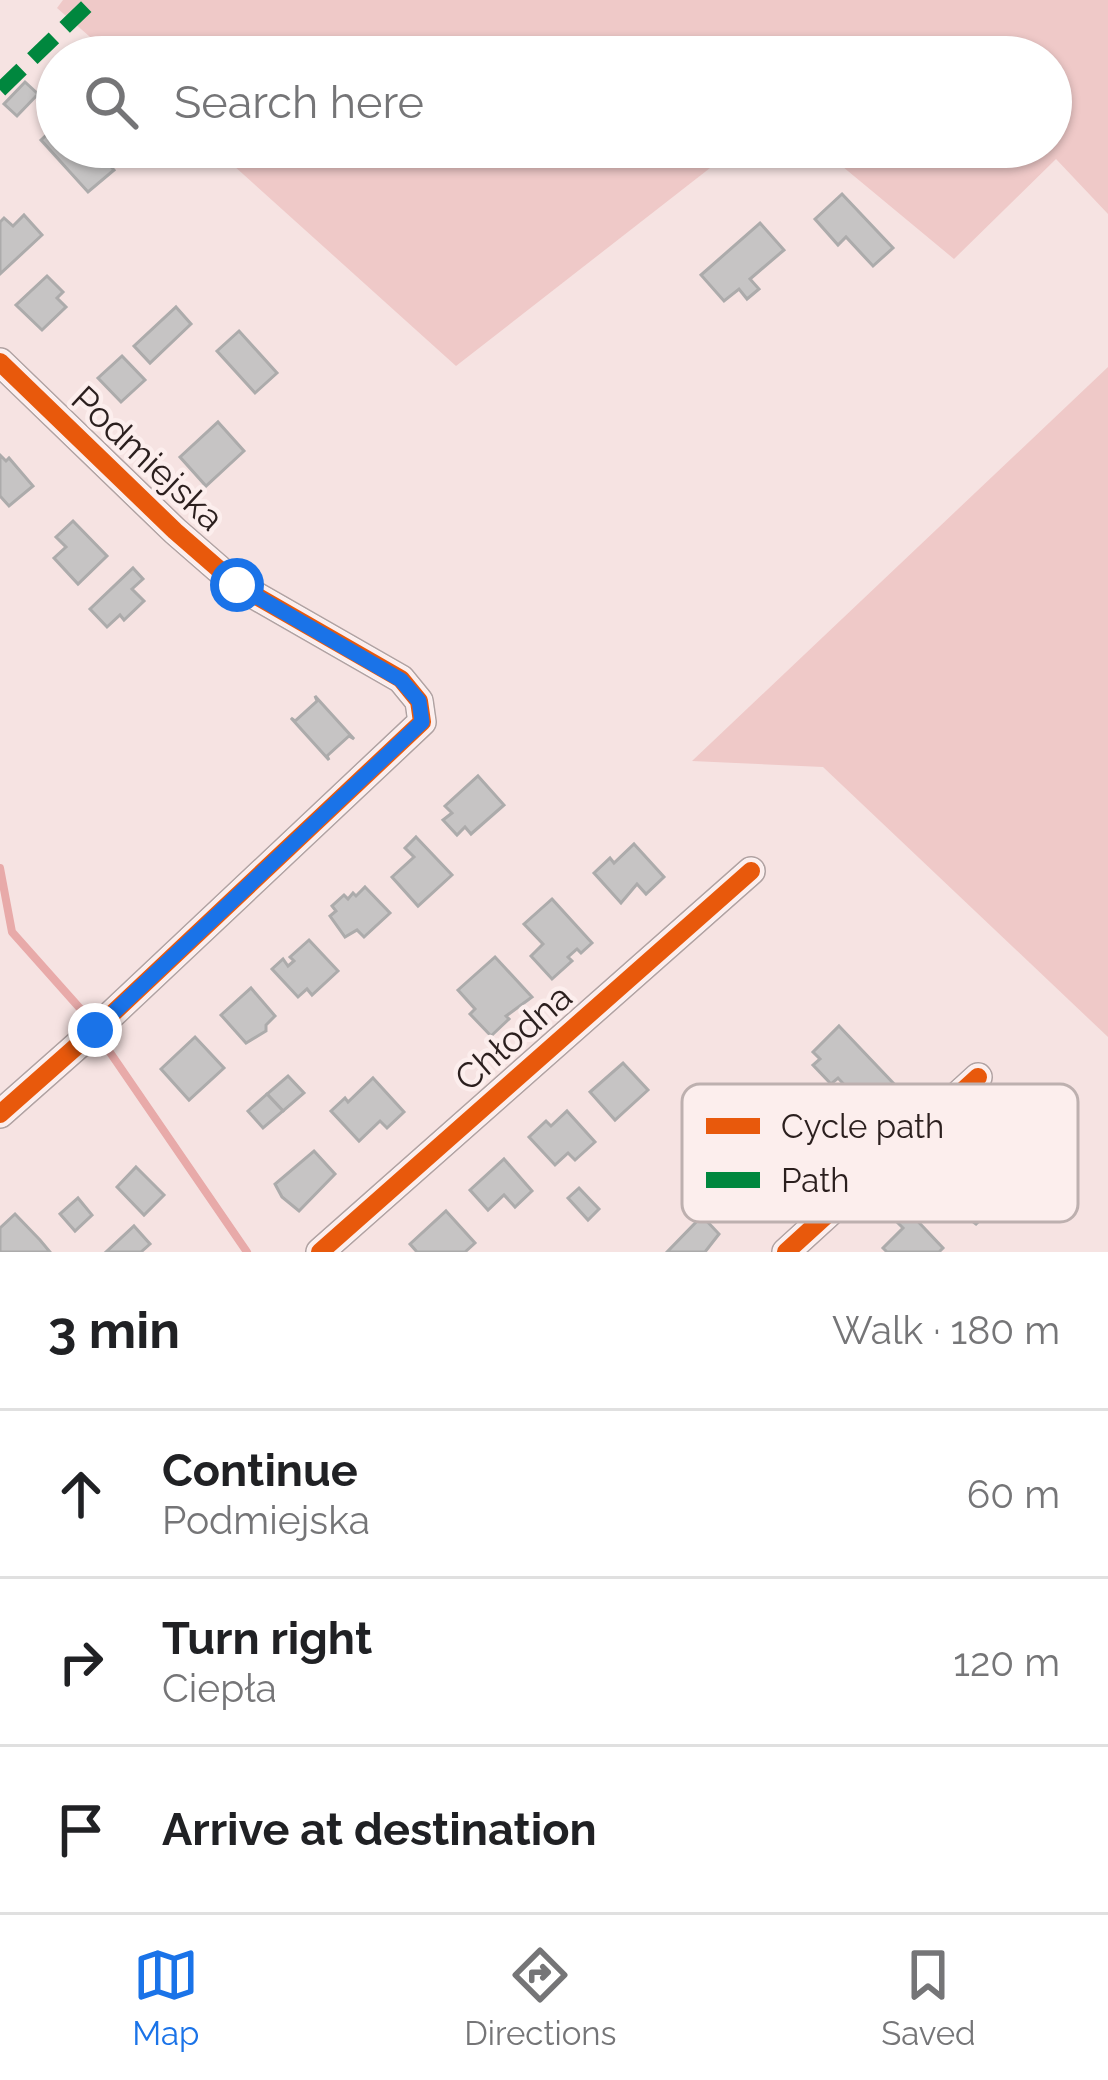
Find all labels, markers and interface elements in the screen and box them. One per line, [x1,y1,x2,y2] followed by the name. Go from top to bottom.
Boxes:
[36,36,1072,168] search box
[78,69,144,135] icon: search
[174,76,424,129] text: Search here
[63,377,233,539] street label: Podmiejska
[210,558,264,612] route start
[446,975,580,1099] street label: Chłodna
[68,1003,122,1057] route end
[682,1084,1078,1222] legend
[781,1107,944,1146] text: Cycle path
[781,1161,850,1200] text: Path
[48,1300,180,1360] text: 3 min
[832,1307,1060,1353] text: Walk · 180 m
[162,1444,358,1497] text: Continue
[48,1461,114,1527] icon: ahead
[967,1471,1060,1517] text: 60 m
[162,1497,370,1543] text: Podmiejska
[162,1612,372,1665] text: Turn right
[48,1629,114,1695] icon: right
[953,1639,1060,1685] text: 120 m
[162,1665,277,1711] text: Ciepła
[48,1797,114,1863] icon: arrive
[162,1803,597,1856] text: Arrive at destination
[132,1942,199,2053] tab: Map
[464,1942,617,2053] tab: Directions
[881,1942,976,2053] tab: Saved

